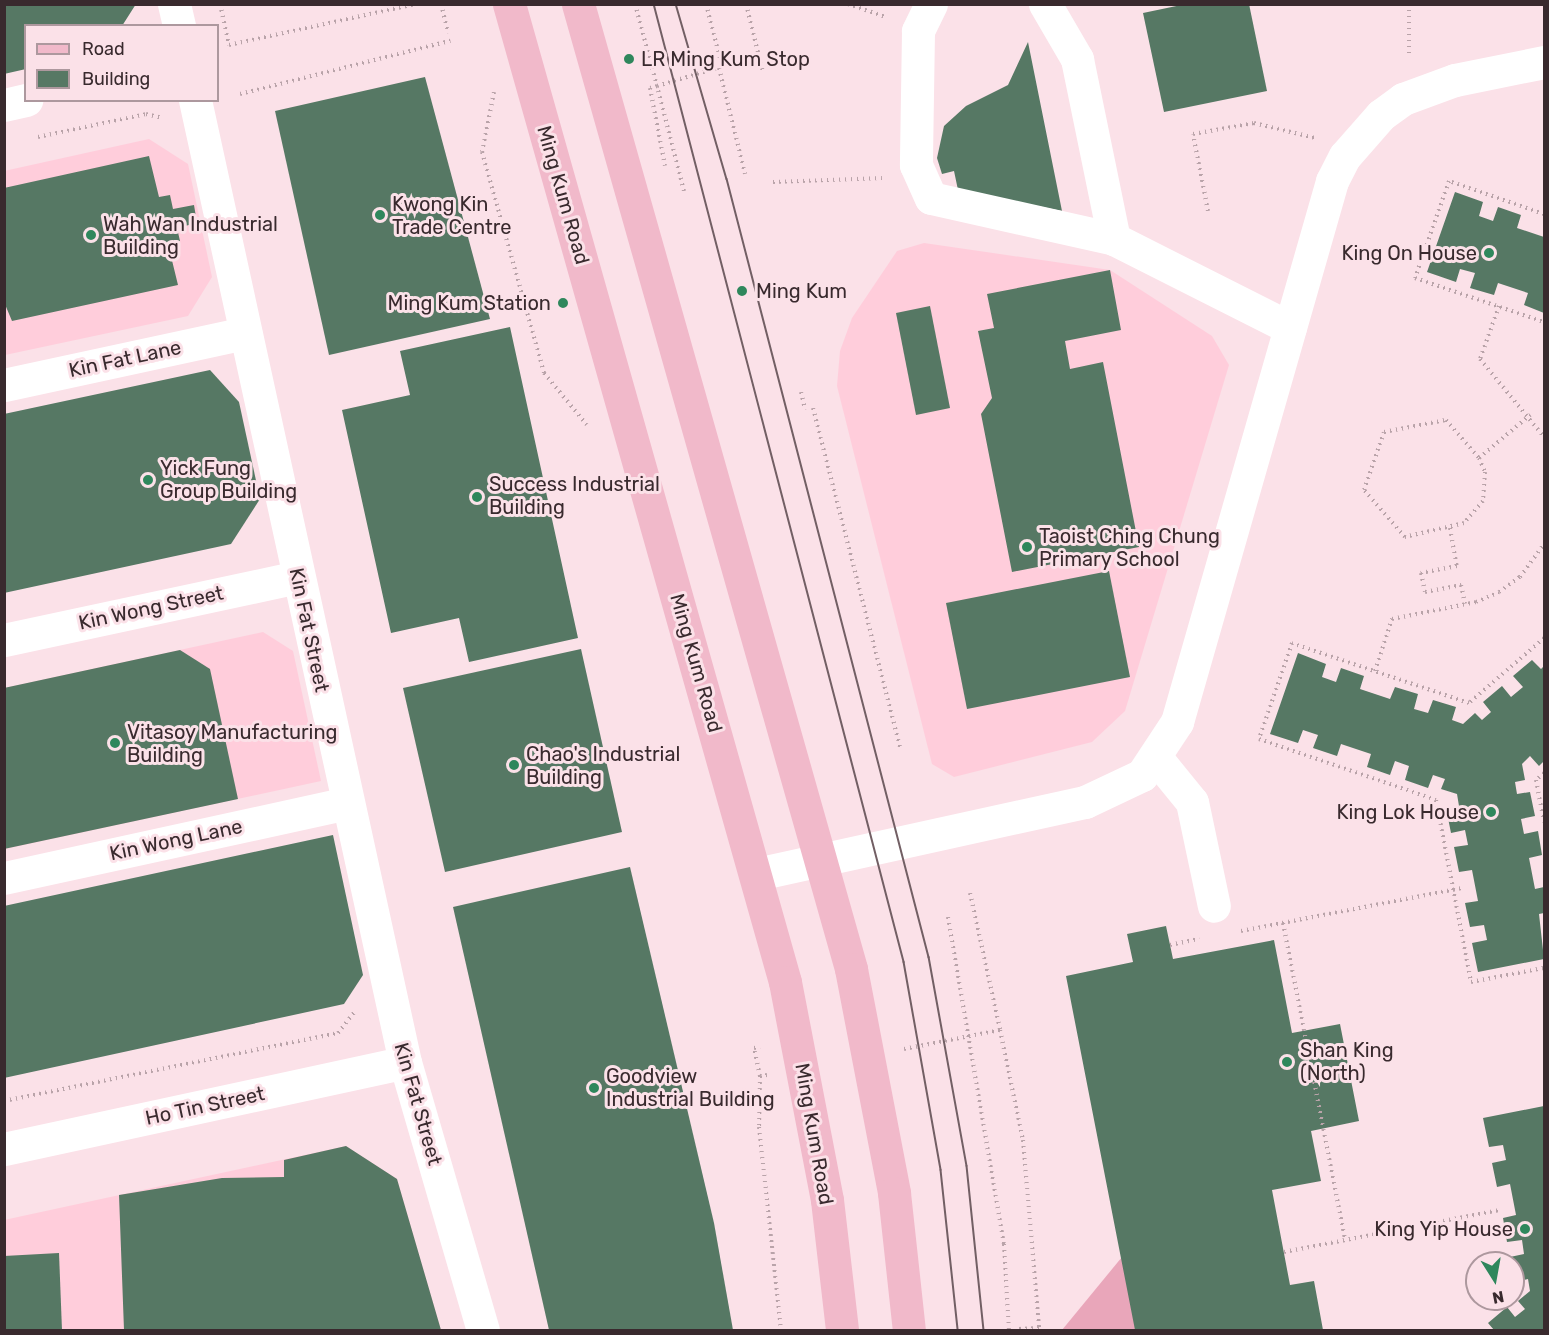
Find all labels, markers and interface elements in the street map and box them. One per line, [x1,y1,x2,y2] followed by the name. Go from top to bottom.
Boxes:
[24,24,219,102] legend
[82,38,125,60] text: Road
[641,47,810,71] place label: LR Ming Kum Stop
[622,52,636,66] marker: LR Ming Kum Stop
[82,68,150,90] text: Building
[532,123,594,267] street label: Ming Kum Road
[392,192,511,239] place label: Kwong Kin Trade Centre
[373,208,387,222] marker: Kwong Kin Trade Centre
[103,212,278,259] place label: Wah Wan Industrial Building
[84,228,98,242] marker: Wah Wan Industrial Building
[1341,241,1477,265] place label: King On House
[1482,246,1496,260] marker: King On House
[756,279,847,303] place label: Ming Kum
[733,282,751,300] marker: Ming Kum
[388,291,551,315] place label: Ming Kum Station
[556,296,570,310] marker: Ming Kum Station
[67,335,183,383] street label: Kin Fat Lane
[160,456,297,503] place label: Yick Fung Group Building
[141,473,155,487] marker: Yick Fung Group Building
[489,473,660,520] place label: Success Industrial Building
[470,490,484,504] marker: Success Industrial Building
[1039,524,1220,571] place label: Taoist Ching Chung Primary School
[1020,540,1034,554] marker: Taoist Ching Chung Primary School
[284,566,334,694] street label: Kin Fat Street
[76,581,226,635] street label: Kin Wong Street
[665,591,727,735] street label: Ming Kum Road
[127,720,338,767] place label: Vitasoy Manufacturing Building
[108,736,122,750] marker: Vitasoy Manufacturing Building
[526,742,680,789] place label: Chao's Industrial Building
[507,758,521,772] marker: Chao's Industrial Building
[1336,800,1479,824] place label: King Lok House
[1484,805,1498,819] marker: King Lok House
[107,814,245,866] street label: Kin Wong Lane
[1300,1038,1394,1085] place label: Shan King (North)
[389,1040,447,1168] street label: Kin Fat Street
[1278,1053,1296,1071] marker: Shan King (North)
[790,1061,838,1207] street label: Ming Kum Road
[606,1064,775,1111] place label: Goodview Industrial Building
[587,1081,601,1095] marker: Goodview Industrial Building
[143,1082,267,1130] street label: Ho Tin Street
[1374,1217,1513,1241] place label: King Yip House
[1518,1222,1532,1236] marker: King Yip House
[1465,1251,1525,1311] north arrow
[1491,1287,1506,1308] text: N

